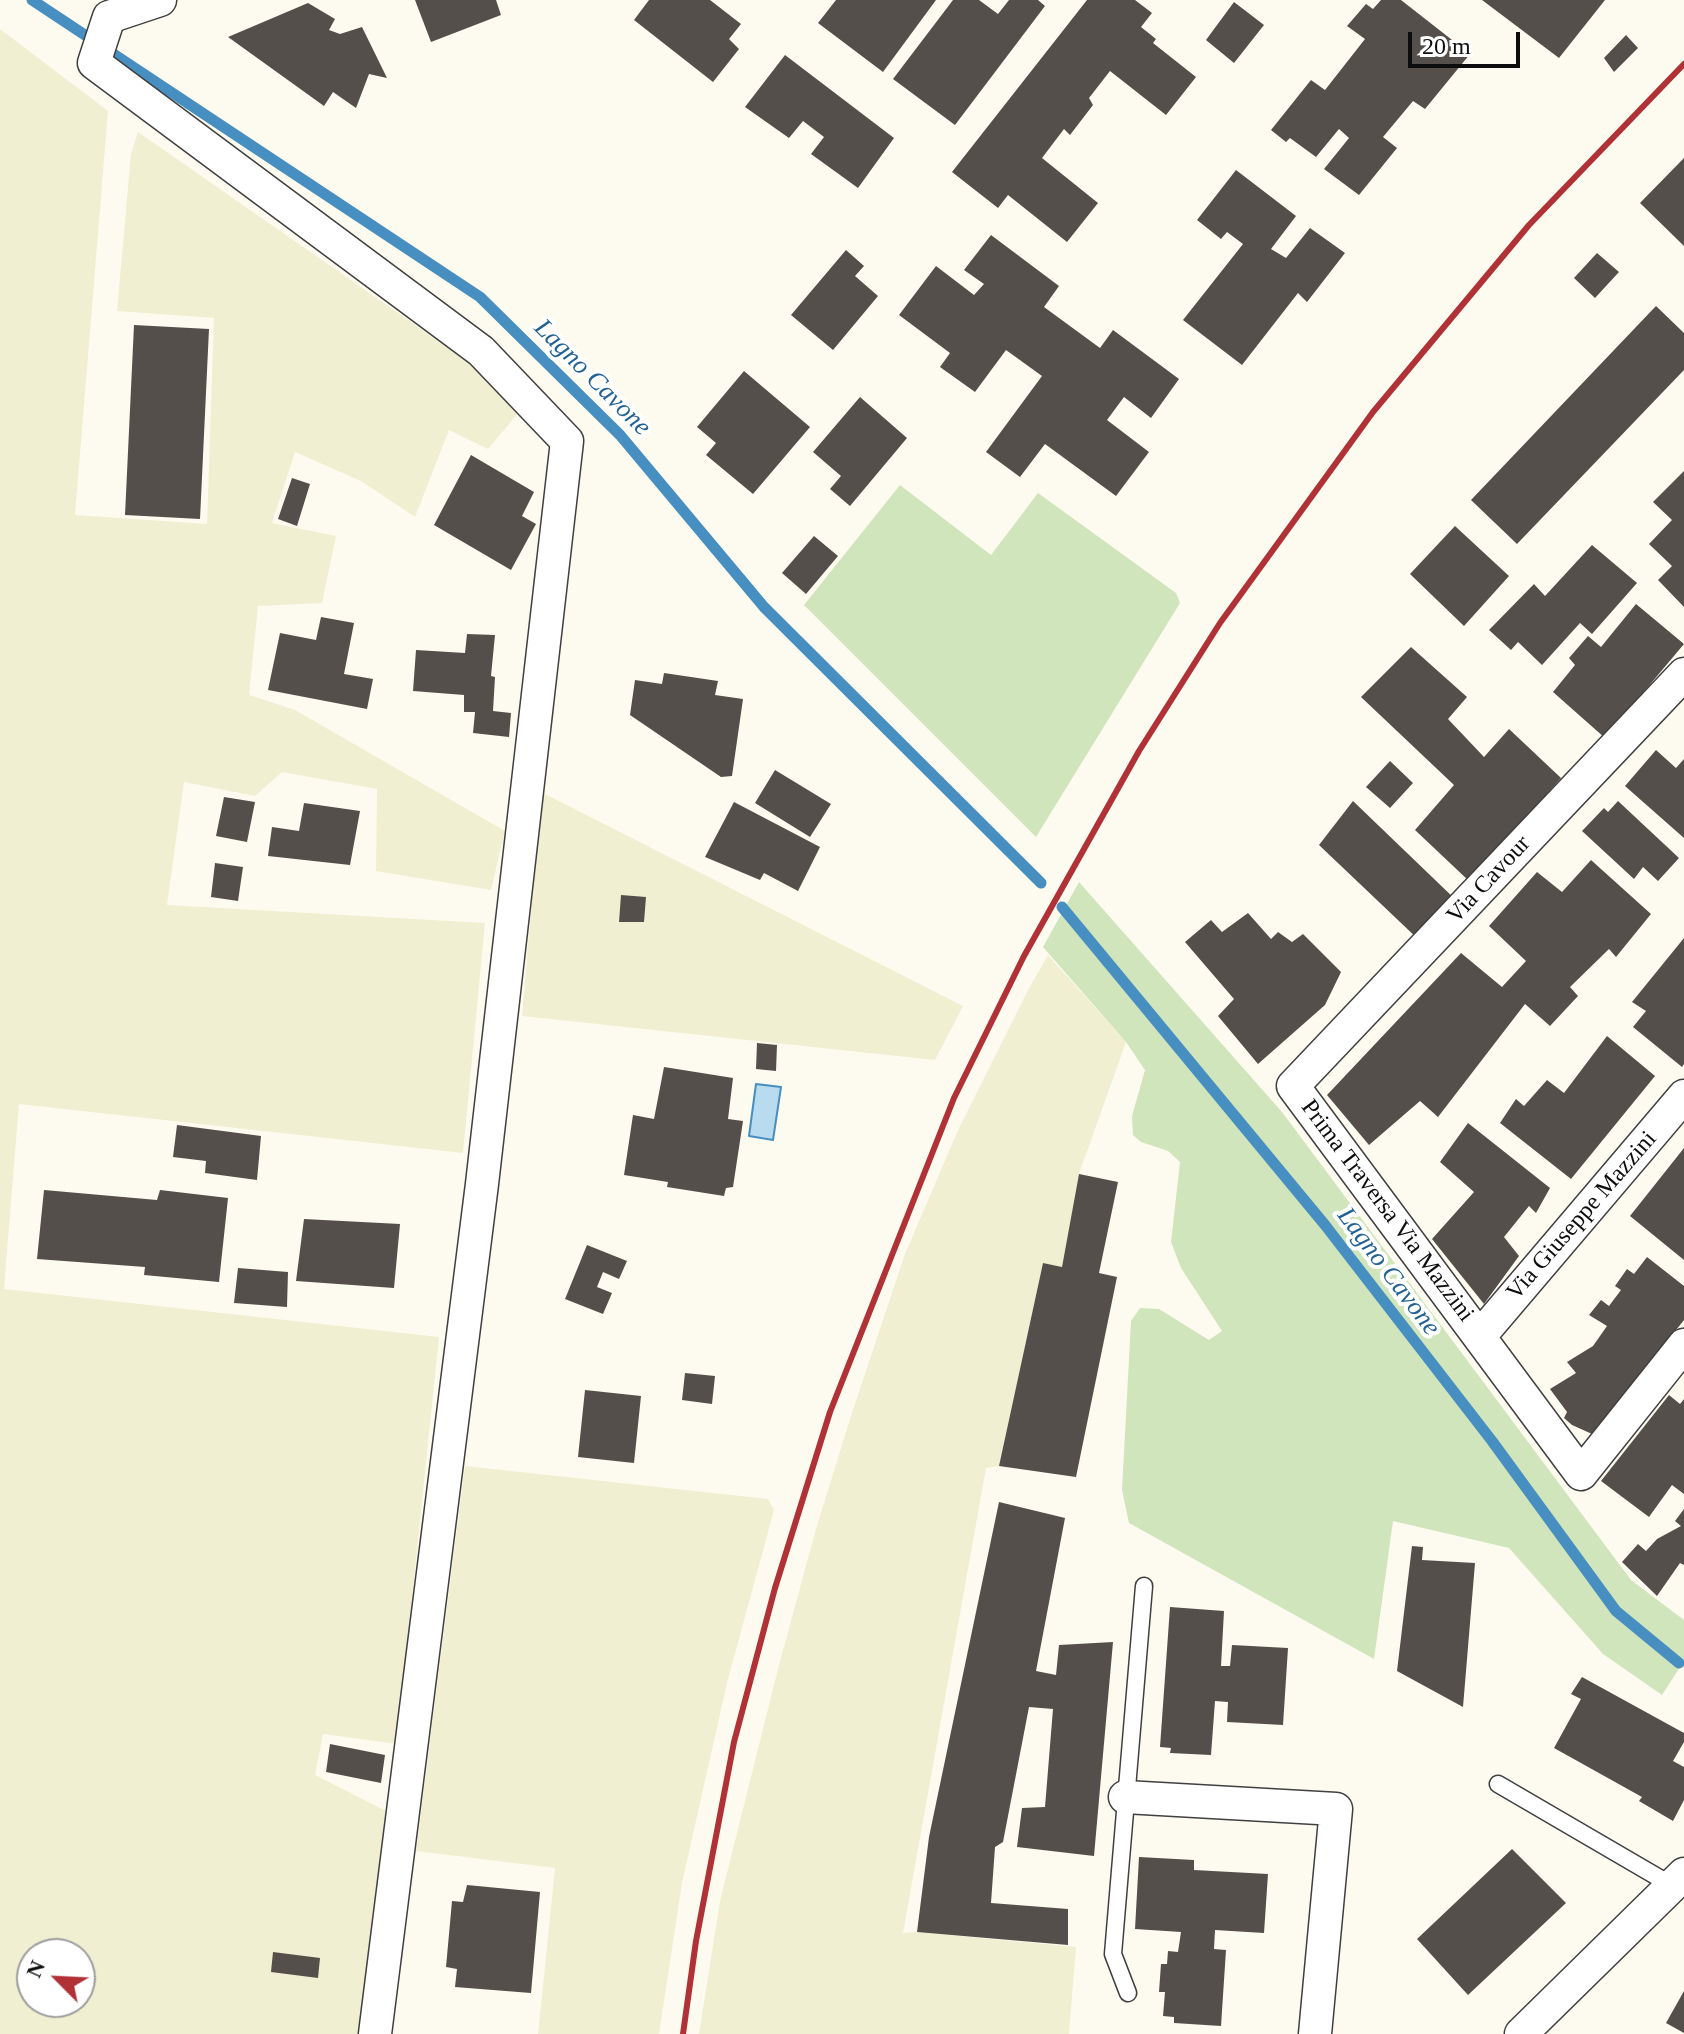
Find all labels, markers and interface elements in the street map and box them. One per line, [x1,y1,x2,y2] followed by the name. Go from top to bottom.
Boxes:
[1412,16,1524,66] scale bar
[1422,33,1471,59] text: 20 m
[527,313,657,443] water label: Lagno Cavone
[1441,830,1537,930] street label: Via Cavour
[1294,1094,1480,1328] street label: Prima Traversa Via Mazzini
[1501,1126,1663,1306] street label: Via Giuseppe Mazzini
[1330,1202,1446,1342] water label: Lagno Cavone
[16,1938,96,2018] north arrow
[21,1957,50,1981] text: N

